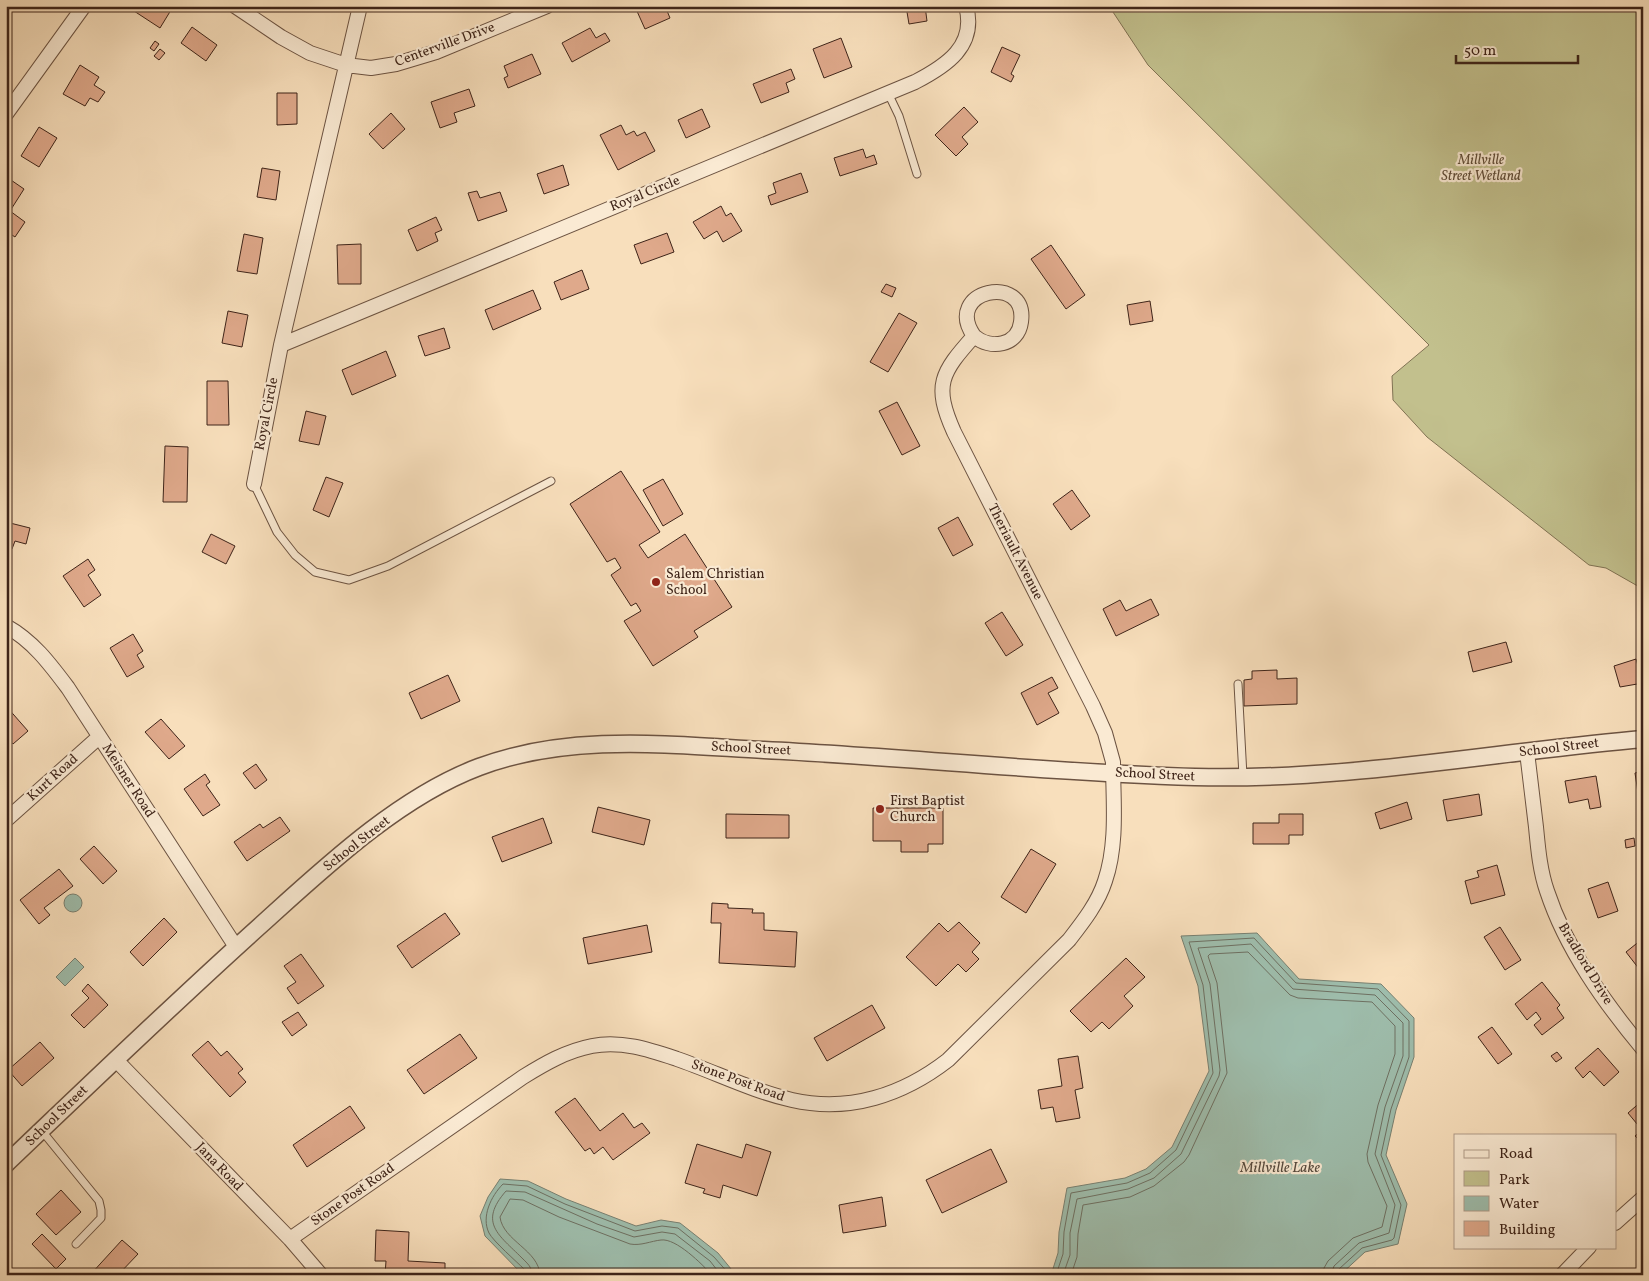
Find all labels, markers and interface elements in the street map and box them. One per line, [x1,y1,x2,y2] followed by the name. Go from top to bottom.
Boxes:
[392,18,498,72] street label: Centerville Drive
[1456,32,1579,64] scale bar
[1464,41,1496,62] text: 50 m
[1441,151,1521,186] park label: Millville Street Wetland
[607,171,683,217] street label: Royal Circle
[251,375,283,452] street label: Royal Circle
[983,501,1048,604] street label: Theriault Avenue
[666,565,765,600] place label: Salem Christian School
[650,576,662,588] marker: Salem Christian School
[1518,734,1600,762] street label: School Street
[710,737,792,761] street label: School Street
[97,740,159,822] street label: Meisner Road
[23,750,83,806] street label: Kurt Road
[1114,763,1196,787] street label: School Street
[890,792,965,827] place label: First Baptist Church
[874,803,886,815] marker: First Baptist Church
[319,812,395,876] street label: School Street
[1553,919,1617,1009] street label: Bradford Drive
[689,1055,788,1107] street label: Stone Post Road
[21,1081,93,1151] street label: School Street
[1454,1134,1616,1248] legend
[191,1138,247,1196] street label: Jana Road
[1499,1144,1533,1165] text: Road
[1239,1158,1320,1179] water label: Millville Lake
[307,1159,399,1231] street label: Stone Post Road
[1499,1170,1530,1191] text: Park
[1499,1194,1539,1215] text: Water
[1499,1220,1556,1241] text: Building

